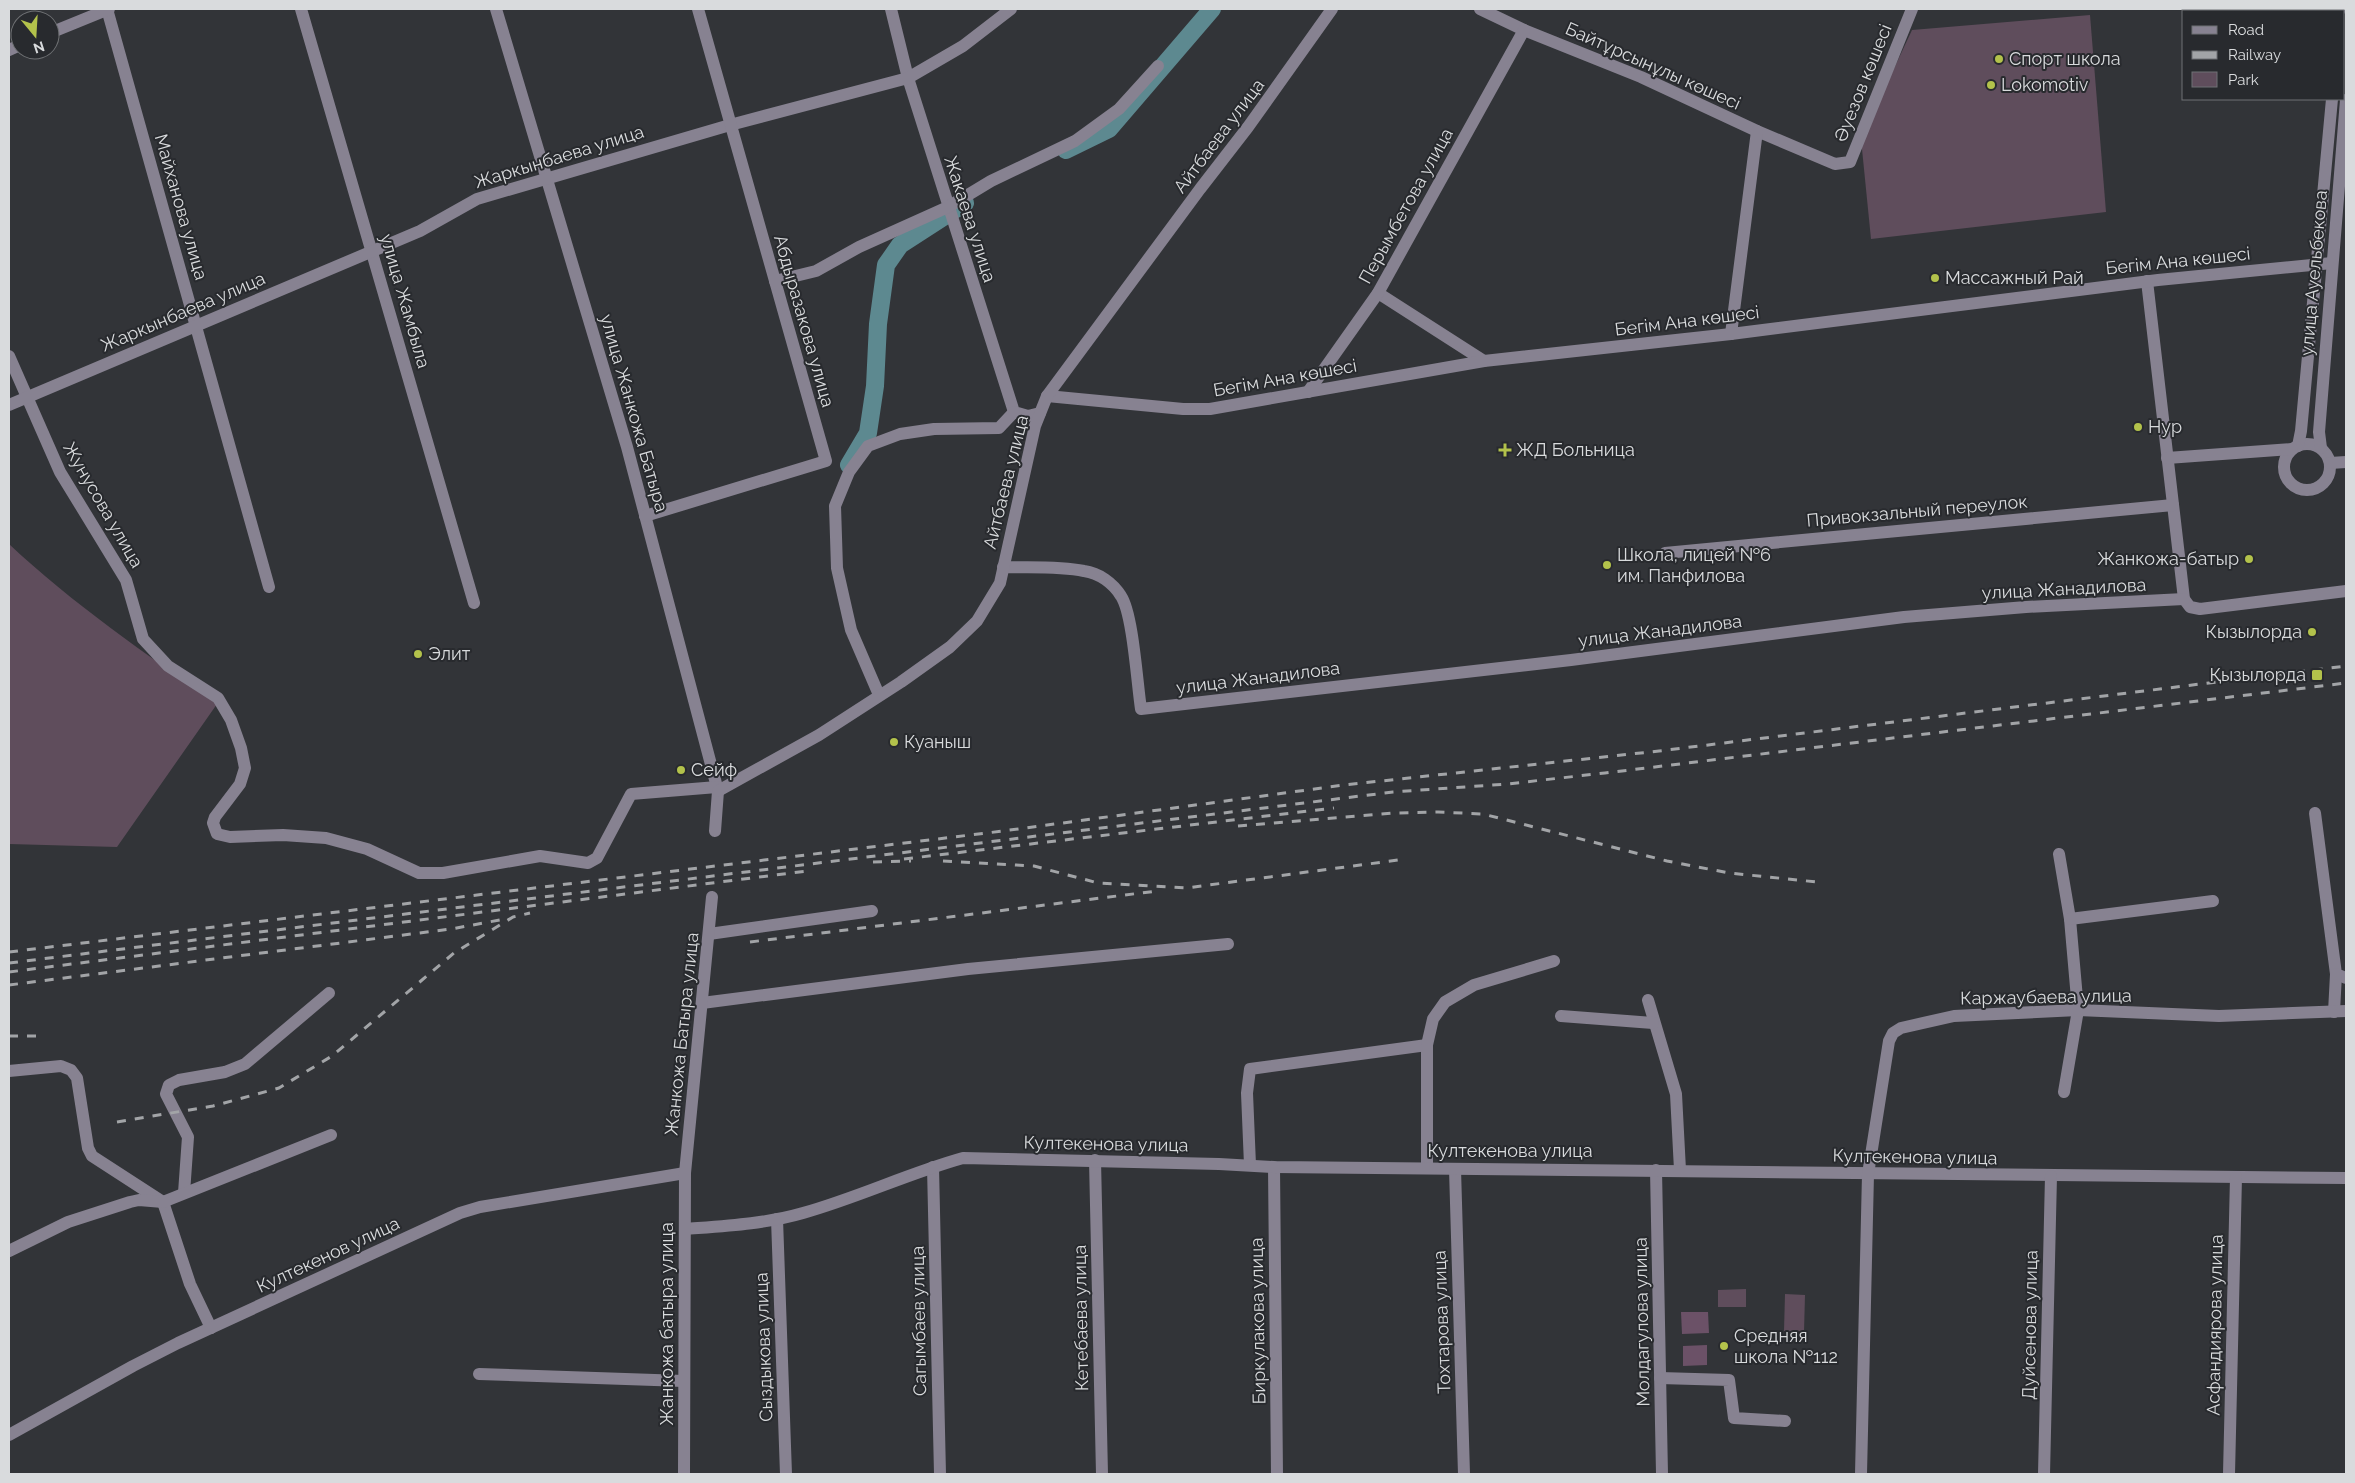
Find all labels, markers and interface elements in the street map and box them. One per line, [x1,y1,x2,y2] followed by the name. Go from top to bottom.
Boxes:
[10,10,60,60] north arrow
[2182,10,2345,100] legend
[1562,17,1744,114] street label: Байтұрсынұлы көшесі
[1829,21,1896,145] street label: Әуезов көшесі
[2228,21,2264,39] text: Road
[31,38,47,57] text: N
[2228,46,2281,64] text: Railway
[2009,48,2121,69] place label: Спорт школа
[1993,53,2005,65] marker: Спорт школа
[2228,71,2259,89] text: Park
[2001,74,2089,95] place label: Lokomotiv
[1169,75,1268,197] street label: Айтбаева улица
[1985,79,1997,91] marker: Lokomotiv
[471,121,646,192] street label: Жаркынбаева улица
[1354,124,1457,287] street label: Перымбетова улица
[151,132,212,282] street label: Майханова улица
[940,153,1001,285] street label: Жакаева улица
[2296,189,2331,357] street label: улица Ауельбекова
[376,231,435,371] street label: улица Жамбыла
[770,232,839,409] street label: Абдыразакова улица
[2104,242,2251,279] street label: Бегім Ана көшесі
[97,267,268,356] street label: Жаркынбаева улица
[1945,267,2084,288] place label: Массажный Рай
[1929,272,1941,284] marker: Массажный Рай
[1613,301,1760,340] street label: Бегім Ана көшесі
[596,312,673,514] street label: улица Жанкожа Батыра
[1211,355,1358,400] street label: Бегім Ана көшесі
[979,413,1032,551] street label: Айтбаева улица
[2148,416,2182,437] place label: Нур
[2132,421,2144,433] marker: Нур
[59,438,148,571] street label: Жунусова улица
[1516,439,1635,460] place label: ЖД Больница
[1498,443,1512,457] marker: ЖД Больница
[1806,490,2028,531] street label: Привокзальный переулок
[1617,544,1771,586] place label: Школа, лицей №6 им. Панфилова
[2097,548,2239,569] place label: Жанкожа-батыр
[2243,553,2255,565] marker: Жанкожа-батыр
[1601,559,1613,571] marker: Школа, лицей №6 им. Панфилова
[1981,574,2147,603] street label: улица Жанадилова
[1577,610,1743,651] street label: улица Жанадилова
[2206,621,2302,642] place label: Кызылорда
[2306,626,2318,638] marker: Кызылорда
[428,643,471,664] place label: Элит
[412,648,424,660] marker: Элит
[1175,657,1341,698] street label: улица Жанадилова
[2209,664,2306,685] place label: Қызылорда
[2310,668,2324,682] marker: Қызылорда
[904,731,971,752] place label: Куаныш
[888,736,900,748] marker: Куаныш
[691,759,737,780] place label: Сейф
[675,764,687,776] marker: Сейф
[660,931,703,1137] street label: Жанкожа Батыра улица
[1960,985,2132,1008] street label: Каржаубаева улица
[1023,1132,1189,1155] street label: Култекенова улица
[1427,1140,1593,1161] street label: Култекенова улица
[1832,1145,1998,1168] street label: Култекенова улица
[253,1212,403,1297] street label: Култекенов улица
[656,1222,677,1426] street label: Жанкожа батыра улица
[2202,1234,2227,1416] street label: Асфандиярова улица
[1246,1237,1269,1405] street label: Биркулакова улица
[1630,1237,1653,1407] street label: Молдагулова улица
[1069,1245,1092,1391] street label: Кетебаева улица
[907,1246,930,1396] street label: Сагымбаев улица
[1429,1250,1454,1394] street label: Тохтарова улица
[2018,1250,2041,1400] street label: Дуйсенова улица
[750,1272,777,1422] street label: Сыздыкова улица
[1734,1325,1838,1367] place label: Средняя школа №112
[1718,1340,1730,1352] marker: Средняя школа №112

